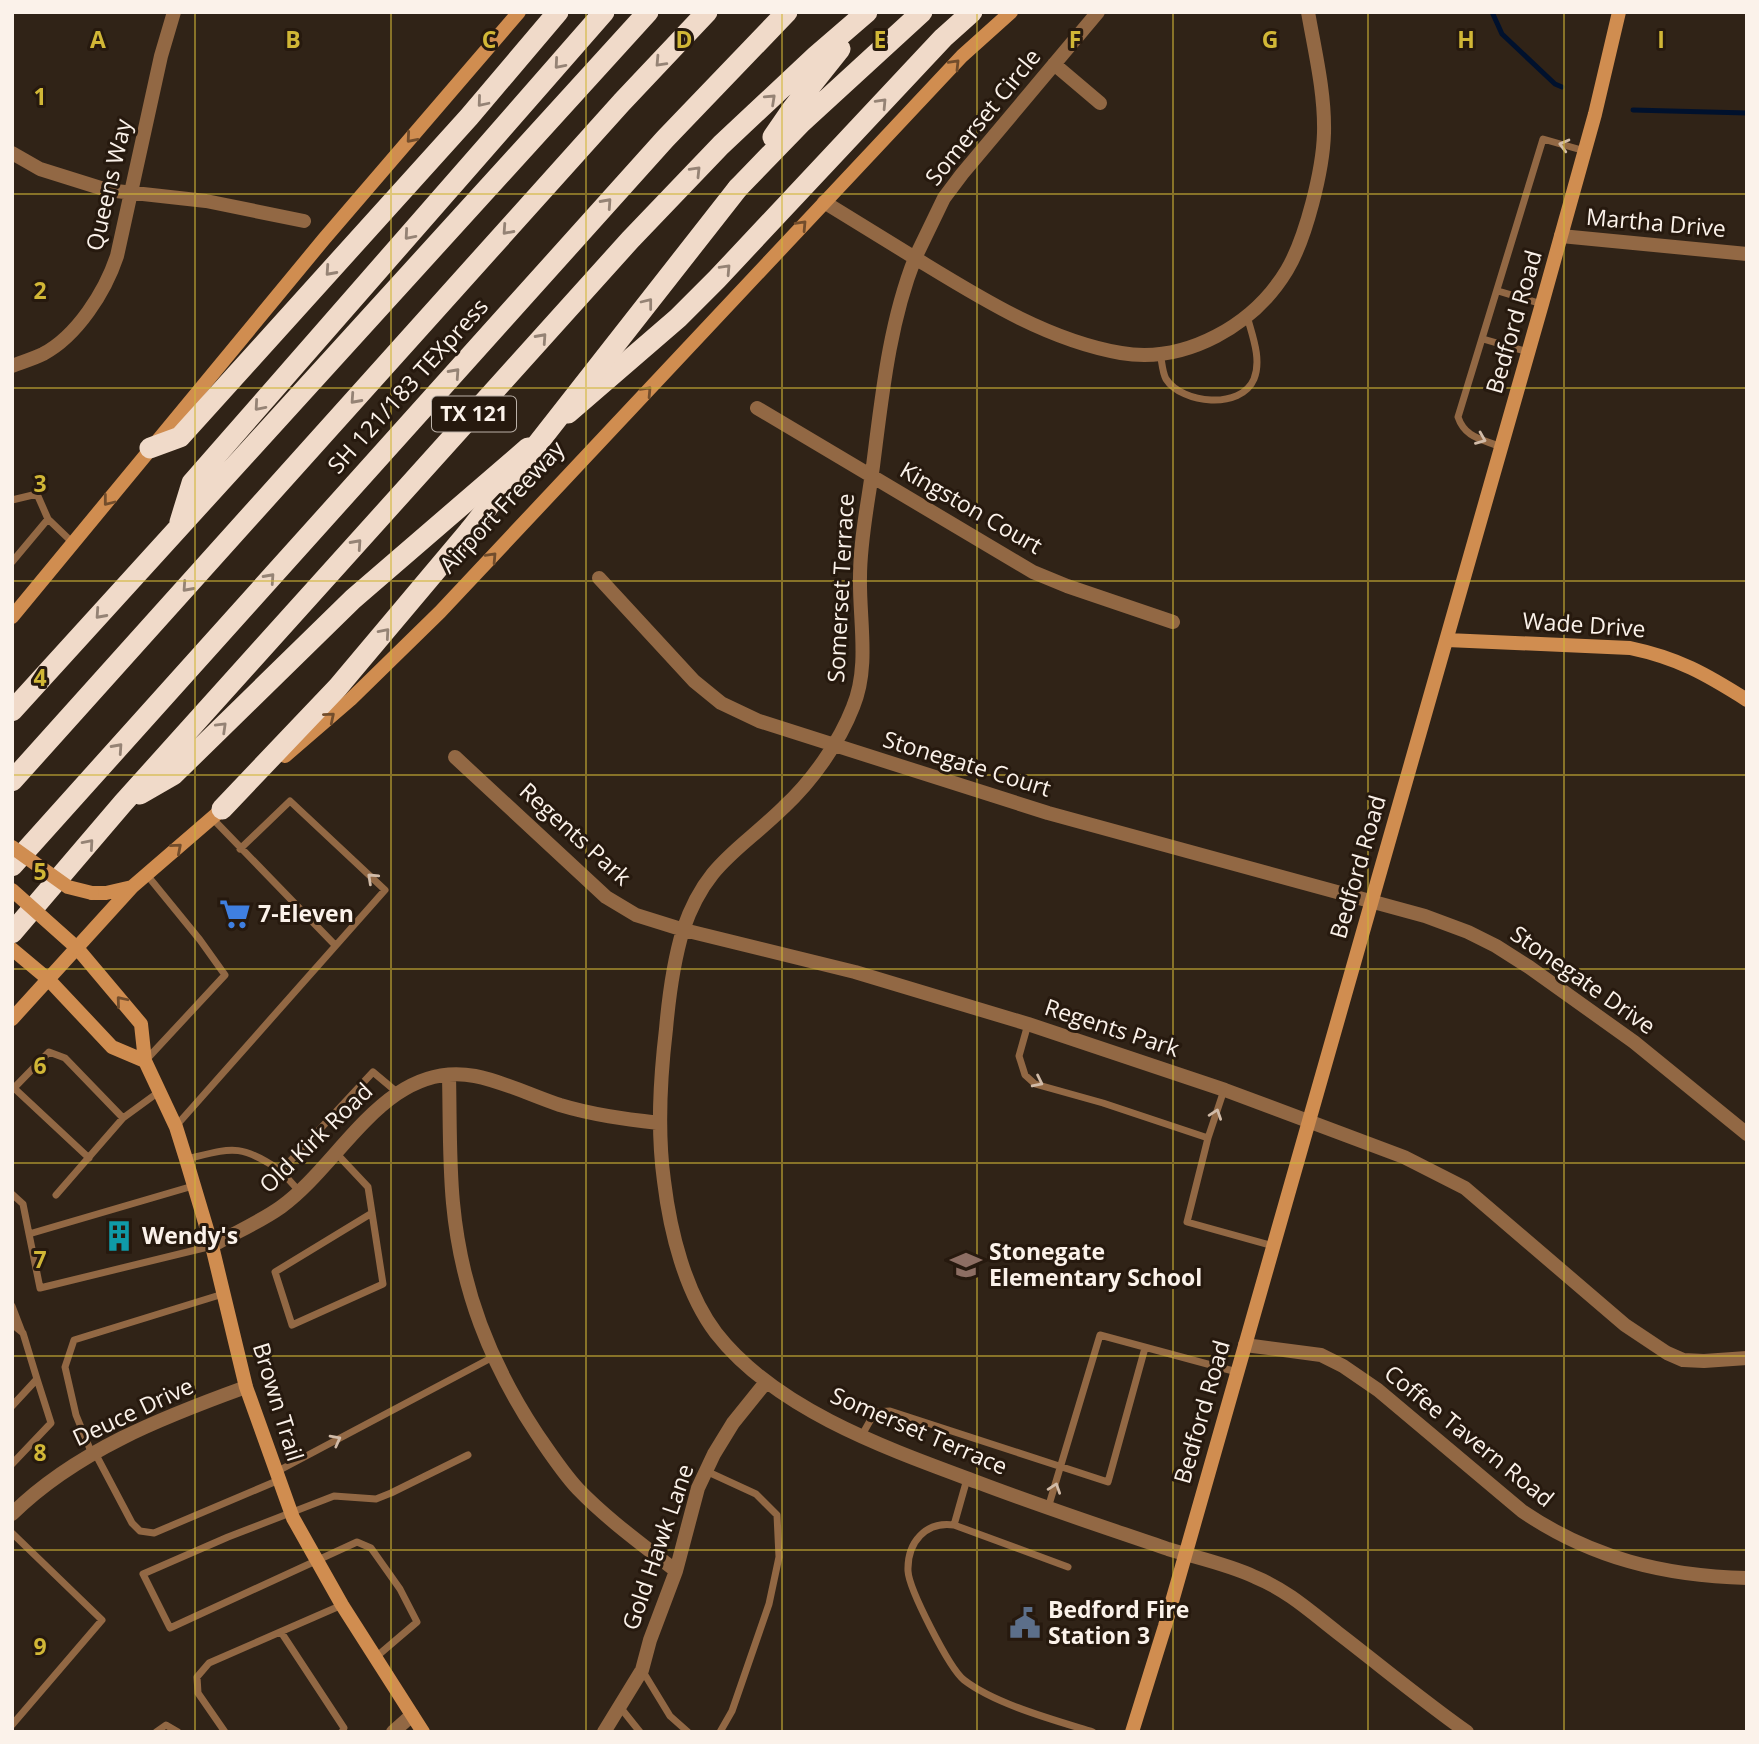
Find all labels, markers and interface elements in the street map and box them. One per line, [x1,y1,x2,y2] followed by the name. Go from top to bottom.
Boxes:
[90,23,106,55] text: A
[285,23,301,55] text: B
[482,23,496,55] text: C
[675,23,693,55] text: D
[874,23,886,55] text: E
[1069,23,1081,55] text: F
[1262,23,1278,55] text: G
[1457,23,1475,55] text: H
[1657,23,1665,55] text: I
[917,41,1047,192] street label: Somerset Circle
[656,54,669,67] one-way arrow
[555,55,567,68] one-way arrow
[946,59,959,72] one-way arrow
[33,80,47,112] text: 1
[478,93,490,106] one-way arrow
[763,94,776,107] one-way arrow
[874,98,887,111] one-way arrow
[77,115,139,254] street label: Queens Way
[407,130,419,143] one-way arrow
[1558,139,1570,153] one-way arrow
[688,166,701,179] one-way arrow
[599,199,611,212] one-way arrow
[1585,200,1727,244] street label: Martha Drive
[794,220,807,233] one-way arrow
[503,222,516,235] one-way arrow
[405,227,417,240] one-way arrow
[1477,246,1549,397] street label: Bedford Road
[326,263,338,276] one-way arrow
[718,264,731,277] one-way arrow
[33,274,47,306] text: 2
[320,291,495,480] street label: SH 121/183 TEXpress
[640,298,653,310] one-way arrow
[534,333,546,346] one-way arrow
[447,368,459,381] one-way arrow
[639,386,651,399] one-way arrow
[351,391,364,404] one-way arrow
[432,396,516,432] road number: TX 121
[255,398,267,411] one-way arrow
[1474,430,1486,444] one-way arrow
[431,433,571,580] street label: Airport Freeway
[894,453,1049,561] street label: Kingston Court
[33,467,47,499] text: 3
[819,493,861,683] street label: Somerset Terrace
[103,494,116,506] one-way arrow
[349,539,361,552] one-way arrow
[483,552,496,565] one-way arrow
[262,573,275,586] one-way arrow
[183,579,195,592] one-way arrow
[1521,604,1647,644] street label: Wade Drive
[96,606,108,619] one-way arrow
[377,628,389,641] one-way arrow
[33,661,47,693] text: 4
[322,713,335,725] one-way arrow
[214,722,227,735] one-way arrow
[879,722,1055,804] street label: Stonegate Court
[110,743,123,756] one-way arrow
[513,775,638,892] street label: Regents Park
[1321,791,1393,942] street label: Bedford Road
[80,839,93,852] one-way arrow
[169,844,182,856] one-way arrow
[33,855,47,887] text: 5
[367,873,380,886] one-way arrow
[218,897,252,931] supermarket icon: 7-Eleven
[258,897,354,929] place label: 7-Eleven
[1505,917,1663,1041] street label: Stonegate Drive
[1041,990,1184,1064] street label: Regents Park
[117,996,129,1009] one-way arrow
[33,1049,47,1081] text: 6
[1031,1074,1043,1088] one-way arrow
[252,1075,379,1199] street label: Old Kirk Road
[1208,1108,1222,1120] one-way arrow
[102,1219,136,1253] building icon: Wendy's
[142,1219,238,1251] place label: Wendy's
[989,1235,1202,1293] place label: Stonegate Elementary School
[33,1243,47,1275] text: 7
[949,1248,983,1282] school or university icon: Stonegate Elementary School
[1165,1336,1237,1487] street label: Bedford Road
[246,1338,312,1465] street label: Brown Trail
[1378,1357,1561,1514] street label: Coffee Tavern Road
[67,1369,198,1453] street label: Deuce Drive
[826,1378,1013,1482] street label: Somerset Terrace
[329,1435,341,1449] one-way arrow
[33,1436,47,1468] text: 8
[614,1459,700,1634] street label: Gold Hawk Lane
[1047,1483,1061,1495] one-way arrow
[1048,1593,1189,1651] place label: Bedford Fire Station 3
[1008,1606,1042,1640] public building icon: Bedford Fire Station 3
[33,1630,47,1662] text: 9

